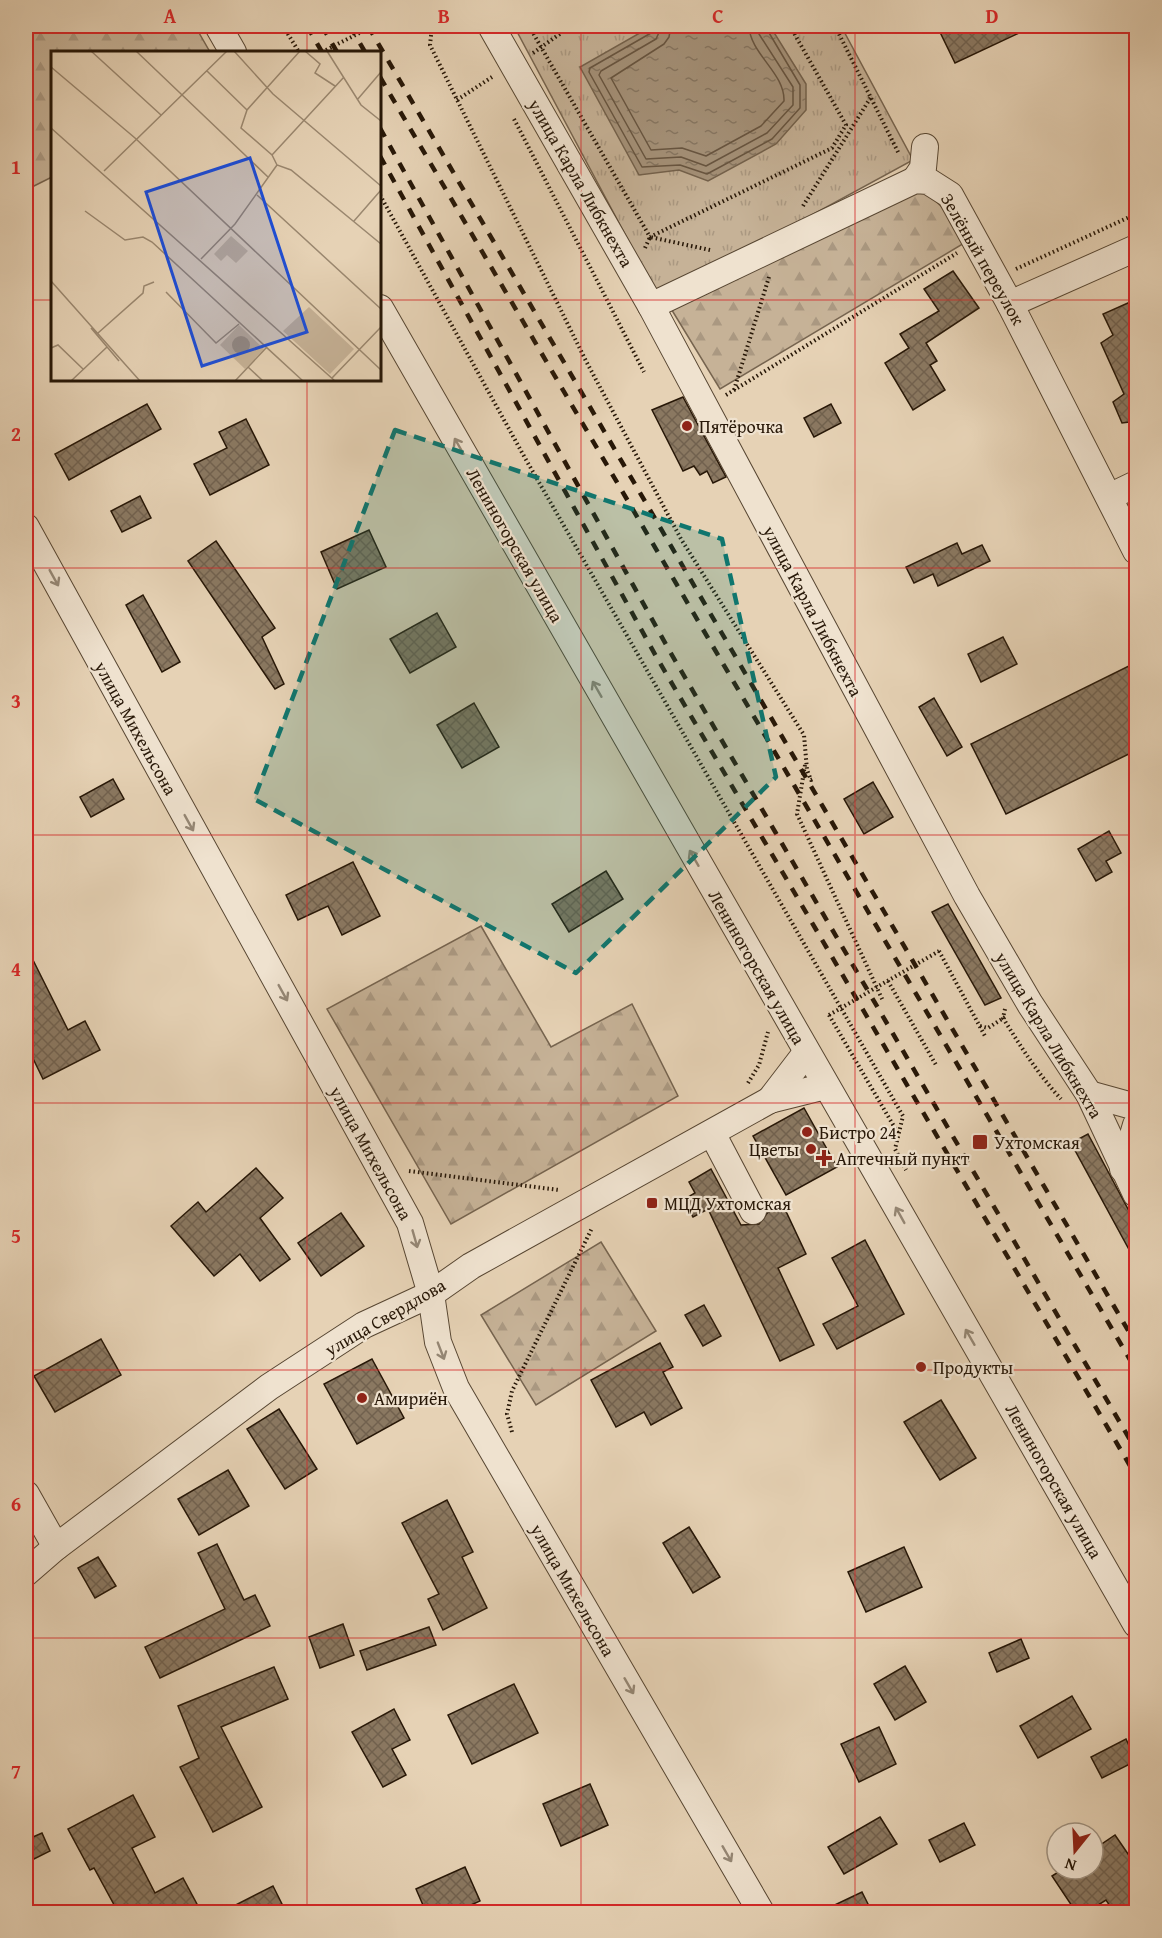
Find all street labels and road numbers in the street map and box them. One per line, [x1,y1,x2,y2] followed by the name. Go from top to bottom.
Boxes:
[521,93,641,273] street label: улица Карла Либкнехта
[934,188,1032,330] street label: Зелёный переулок
[460,463,571,628] street label: Лениногорская улица
[756,520,870,702] street label: улица Карла Либкнехта
[87,655,184,800] street label: улица Михельсона
[702,885,813,1050] street label: Лениногорская улица
[988,946,1110,1124] street label: улица Карла Либкнехта
[322,1080,419,1225] street label: улица Михельсона
[319,1271,451,1363] street label: улица Свердлова
[999,1399,1110,1564] street label: Лениногорская улица
[523,1518,622,1662] street label: улица Михельсона

